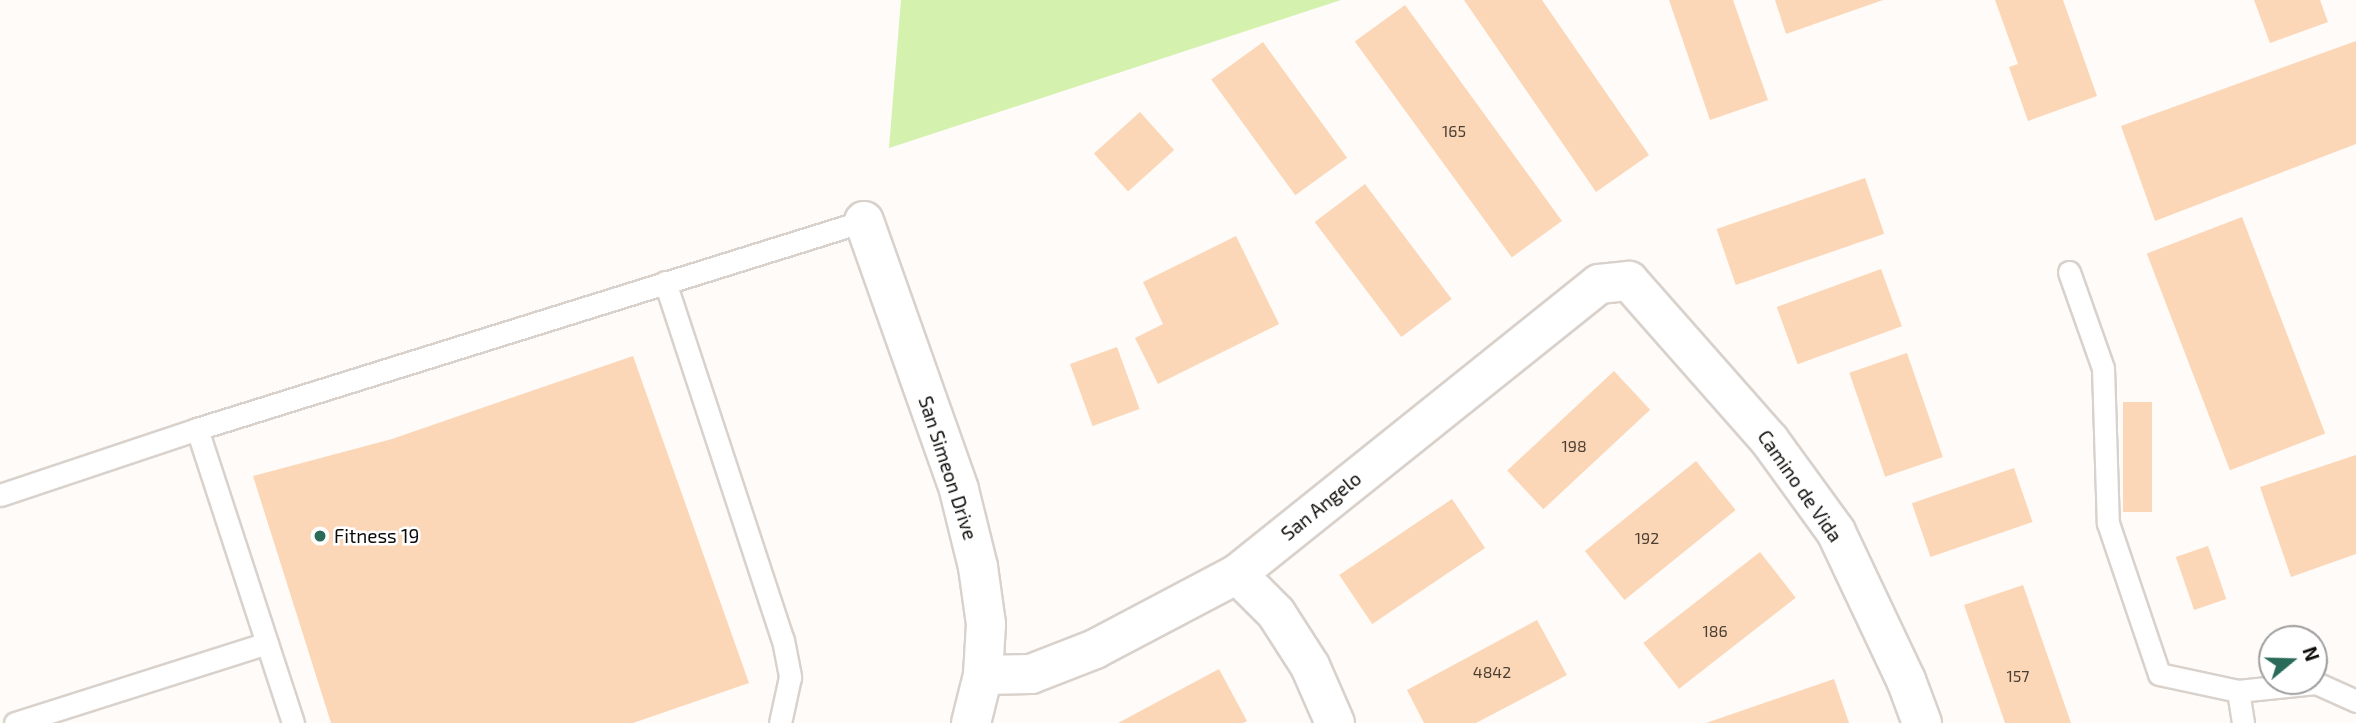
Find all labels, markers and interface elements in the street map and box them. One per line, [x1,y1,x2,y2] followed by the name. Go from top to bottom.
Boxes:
[1442,121,1466,141] house number: 165
[914,393,982,543] street label: San Simeon Drive
[1753,426,1847,546] street label: Camino de Vida
[1561,436,1587,456] house number: 198
[1276,467,1366,545] street label: San Angelo
[334,525,419,547] place label: Fitness 19
[312,528,328,544] marker: Fitness 19
[1635,528,1659,548] house number: 192
[1702,621,1728,641] house number: 186
[2258,625,2328,695] north arrow
[2298,643,2325,664] text: N
[1473,662,1511,682] house number: 4842
[2006,666,2030,686] house number: 157

